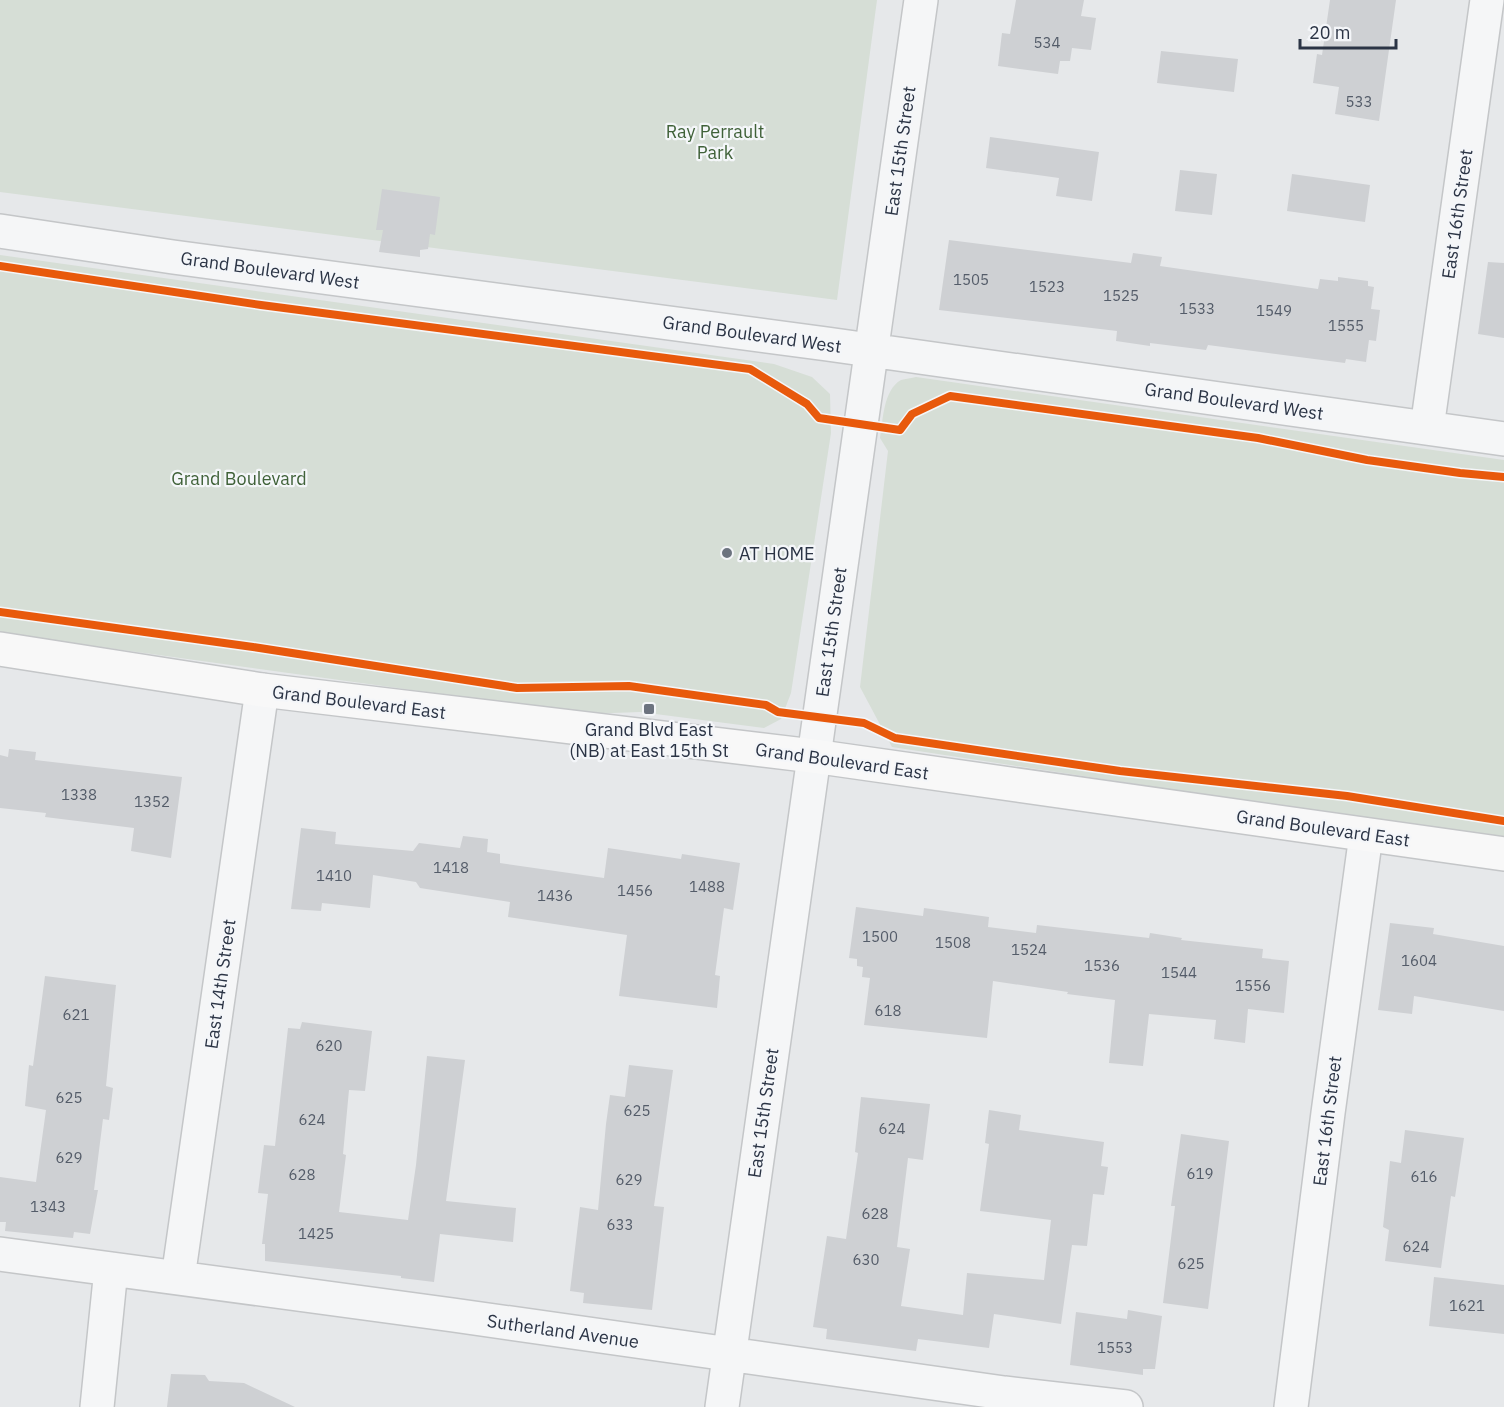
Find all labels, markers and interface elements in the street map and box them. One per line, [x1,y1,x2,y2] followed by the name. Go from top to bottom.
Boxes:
[1300,12,1396,50] scale bar
[1309,21,1351,44] text: 20 m
[1033,33,1061,52] house number: 534
[879,84,921,218] street label: East 15th Street
[1345,92,1373,111] house number: 533
[666,120,764,164] park label: Ray Perrault Park
[1436,147,1478,281] street label: East 16th Street
[179,246,361,294] street label: Grand Boulevard West
[953,270,989,289] house number: 1505
[1029,277,1065,296] house number: 1523
[1103,286,1139,305] house number: 1525
[1179,299,1215,318] house number: 1533
[1256,301,1292,320] house number: 1549
[661,310,843,358] street label: Grand Boulevard West
[1328,316,1364,335] house number: 1555
[1143,377,1325,425] street label: Grand Boulevard West
[171,467,307,490] park label: Grand Boulevard
[739,542,815,565] place label: AT HOME
[720,546,734,560] marker: AT HOME
[810,565,852,699] street label: East 15th Street
[271,680,447,724] street label: Grand Boulevard East
[642,702,656,716] marker: Grand Blvd East (NB) at East 15th St
[569,718,729,762] place label: Grand Blvd East (NB) at East 15th St
[754,737,930,785] street label: Grand Boulevard East
[61,785,97,804] house number: 1338
[134,792,170,811] house number: 1352
[1235,804,1411,852] street label: Grand Boulevard East
[433,858,469,877] house number: 1418
[316,866,352,885] house number: 1410
[689,877,725,896] house number: 1488
[617,881,653,900] house number: 1456
[537,886,573,905] house number: 1436
[199,917,241,1051] street label: East 14th Street
[862,927,898,946] house number: 1500
[935,933,971,952] house number: 1508
[1011,940,1047,959] house number: 1524
[1401,951,1437,970] house number: 1604
[1084,956,1120,975] house number: 1536
[1161,963,1197,982] house number: 1544
[1235,976,1271,995] house number: 1556
[874,1001,902,1020] house number: 618
[62,1005,90,1024] house number: 621
[315,1036,343,1055] house number: 620
[742,1046,784,1180] street label: East 15th Street
[1308,1055,1346,1187] street label: East 16th Street
[55,1088,83,1107] house number: 625
[623,1101,651,1120] house number: 625
[298,1110,326,1129] house number: 624
[878,1119,906,1138] house number: 624
[55,1148,83,1167] house number: 629
[1186,1164,1214,1183] house number: 619
[288,1165,316,1184] house number: 628
[1410,1167,1438,1186] house number: 616
[615,1170,643,1189] house number: 629
[30,1197,66,1216] house number: 1343
[861,1204,889,1223] house number: 628
[606,1215,634,1234] house number: 633
[298,1224,334,1243] house number: 1425
[1402,1237,1430,1256] house number: 624
[852,1250,880,1269] house number: 630
[1177,1254,1205,1273] house number: 625
[1449,1296,1485,1315] house number: 1621
[486,1309,641,1353] street label: Sutherland Avenue
[1097,1338,1133,1357] house number: 1553

